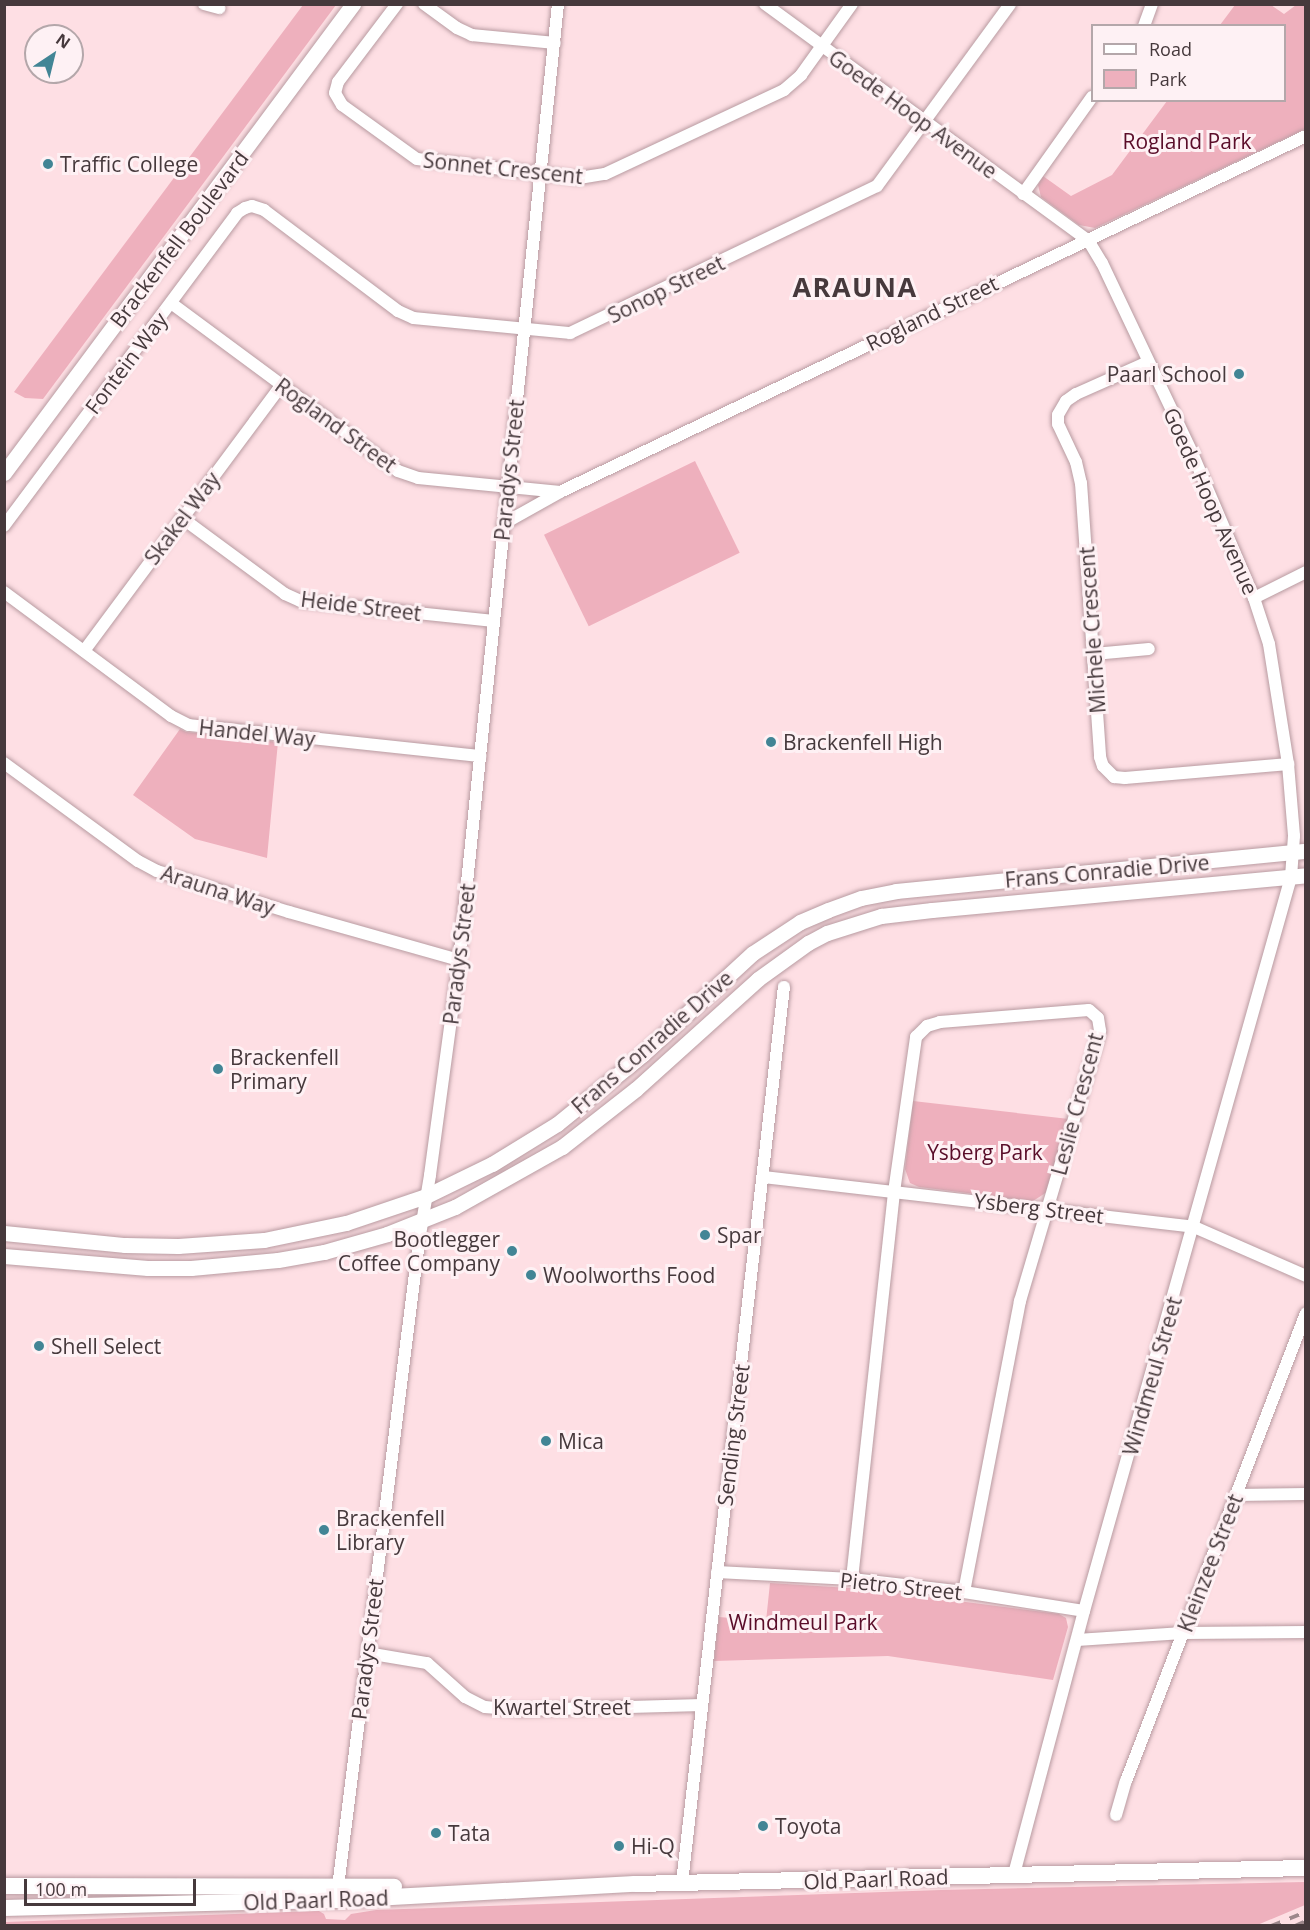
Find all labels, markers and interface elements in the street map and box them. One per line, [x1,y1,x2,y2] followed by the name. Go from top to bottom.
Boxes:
[24,24,84,84] north arrow
[1091,24,1286,102] legend
[52,28,75,54] text: N
[1149,37,1192,61] text: Road
[824,44,1002,184] street label: Goede Hoop Avenue
[1149,67,1187,91] text: Park
[1122,128,1252,154] park label: Rogland Park
[104,146,254,332] street label: Brackenfell Boulevard
[422,147,584,189] street label: Sonnet Crescent
[60,151,198,177] place label: Traffic College
[41,157,55,171] marker: Traffic College
[604,250,728,328] street label: Sonop Street
[862,270,1002,356] street label: Rogland Street
[792,271,918,303] district label: ARAUNA
[80,307,172,419] street label: Fontein Way
[1107,361,1227,387] place label: Paarl School
[1232,367,1246,381] marker: Paarl School
[270,373,402,477] street label: Rogland Street
[489,398,529,542] street label: Paradys Street
[1158,404,1264,598] street label: Goede Hoop Avenue
[139,467,225,569] street label: Skakel Way
[1074,546,1110,714] street label: Michele Crescent
[299,586,423,626] street label: Heide Street
[197,714,317,752] street label: Handel Way
[783,729,943,755] place label: Brackenfell High
[764,735,778,749] marker: Brackenfell High
[1004,850,1210,892] street label: Frans Conradie Drive
[158,860,278,920] street label: Arauna Way
[438,882,480,1026] street label: Paradys Street
[566,965,738,1119] street label: Frans Conradie Drive
[1046,1030,1108,1178] street label: Leslie Crescent
[230,1044,339,1094] place label: Brackenfell Primary
[211,1062,225,1076] marker: Brackenfell Primary
[927,1139,1043,1165] park label: Ysberg Park
[973,1188,1105,1228] street label: Ysberg Street
[717,1222,762,1248] place label: Spar
[338,1226,500,1276] place label: Bootlegger Coffee Company
[698,1228,712,1242] marker: Spar
[505,1244,519,1258] marker: Bootlegger Coffee Company
[543,1262,715,1288] place label: Woolworths Food
[524,1268,538,1282] marker: Woolworths Food
[1117,1294,1187,1458] street label: Windmeul Street
[51,1333,161,1359] place label: Shell Select
[32,1339,46,1353] marker: Shell Select
[712,1363,754,1507] street label: Sending Street
[558,1428,604,1454] place label: Mica
[539,1434,553,1448] marker: Mica
[1172,1490,1248,1636] street label: Kleinzee Street
[336,1505,445,1555] place label: Brackenfell Library
[317,1523,331,1537] marker: Brackenfell Library
[839,1567,963,1605] street label: Pietro Street
[346,1577,388,1721] street label: Paradys Street
[728,1609,878,1635] park label: Windmeul Park
[493,1694,631,1720] street label: Kwartel Street
[775,1813,842,1839] place label: Toyota
[756,1819,770,1833] marker: Toyota
[448,1820,490,1846] place label: Tata
[429,1826,443,1840] marker: Tata
[631,1833,675,1859] place label: Hi-Q
[612,1839,626,1853] marker: Hi-Q
[803,1864,949,1894] street label: Old Paarl Road
[27,1867,200,1905] scale bar
[35,1877,87,1901] text: 100 m
[243,1885,389,1915] street label: Old Paarl Road

